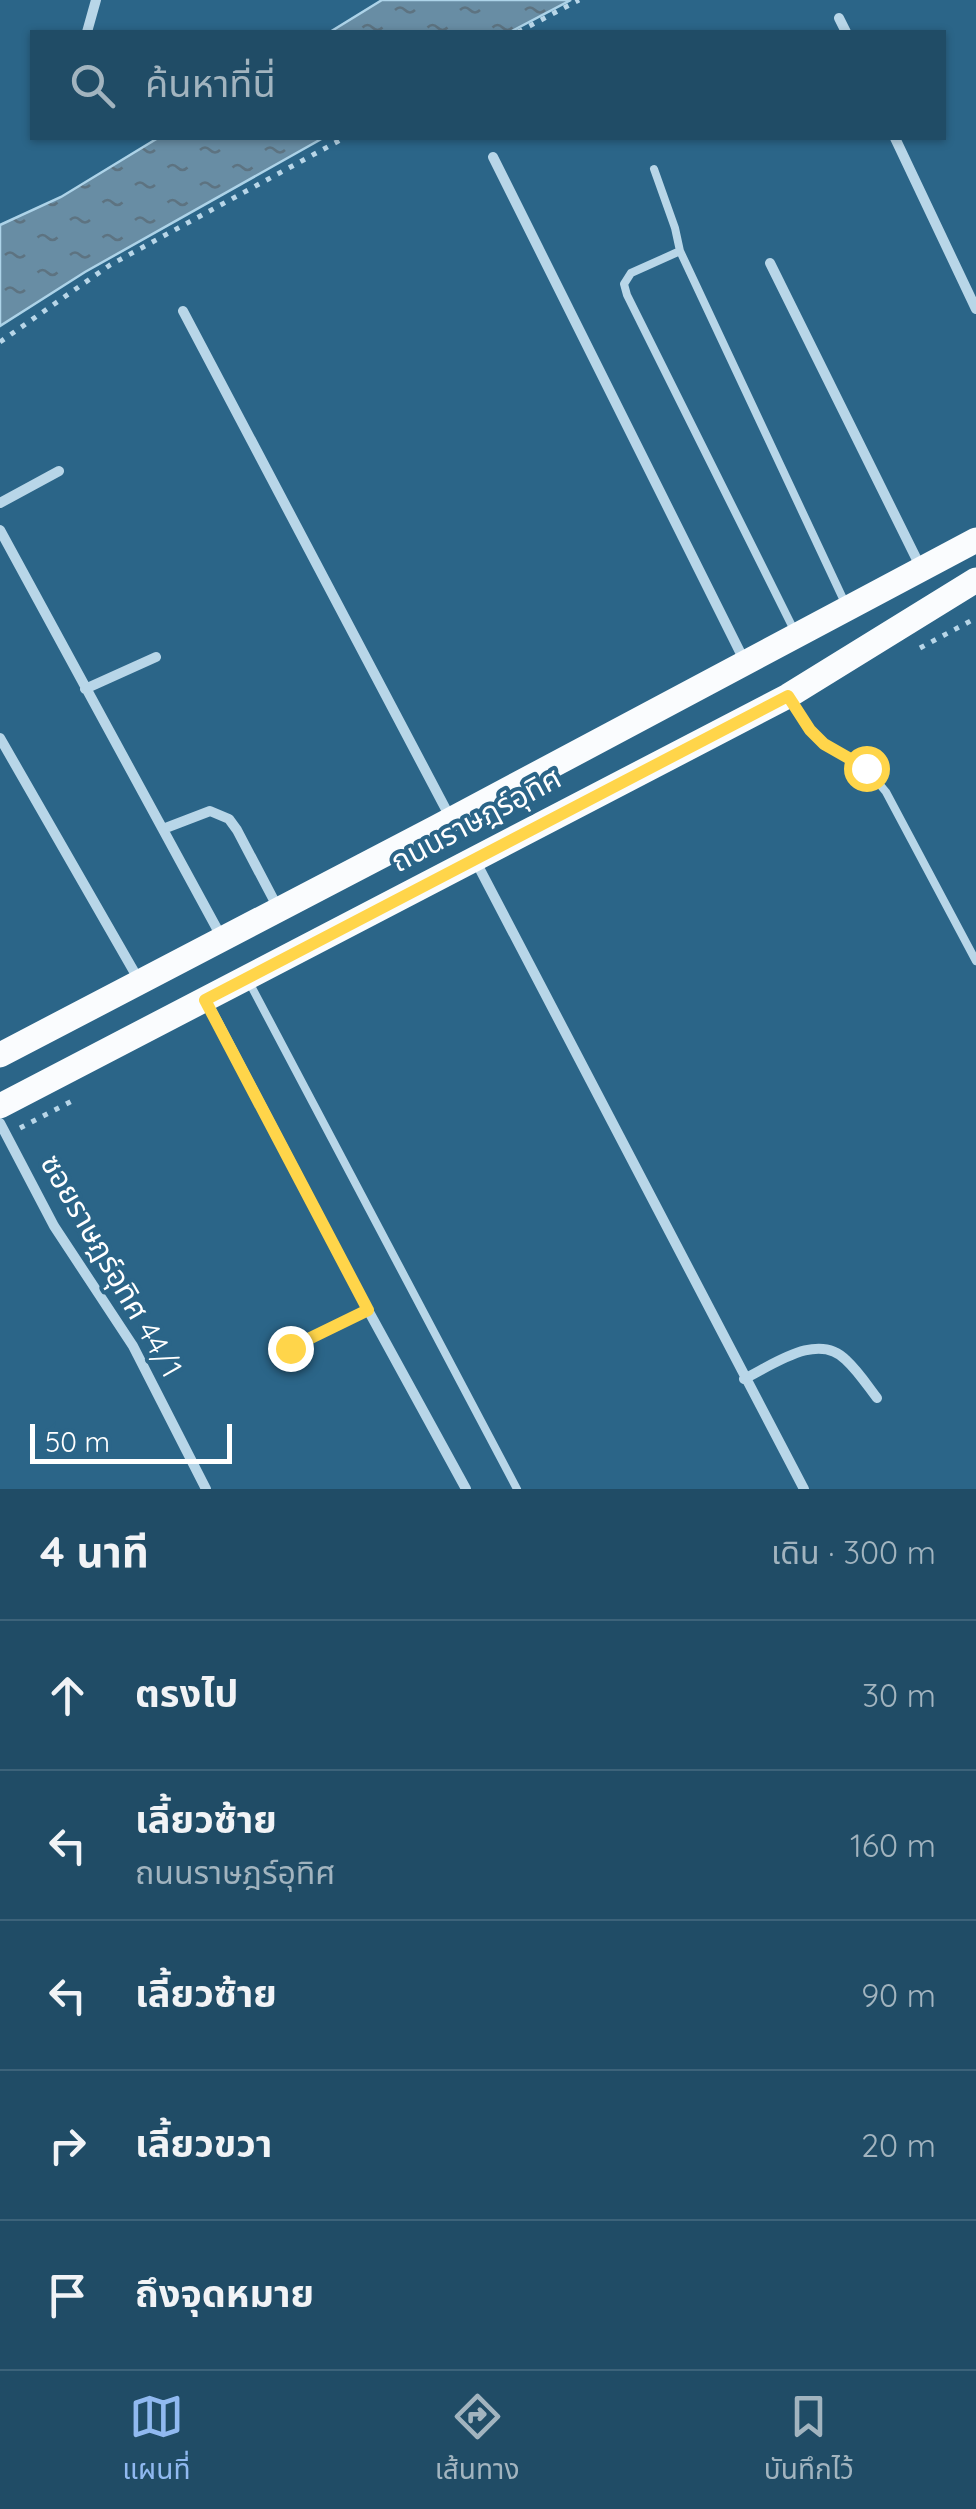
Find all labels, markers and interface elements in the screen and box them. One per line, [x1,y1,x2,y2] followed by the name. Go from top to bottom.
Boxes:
[30,30,946,140] search box
[65,58,120,113] icon: search
[145,59,276,107] text: ค้นหาที่นี่
[844,746,890,792] route start
[384,758,567,880] street label: ถนนราษฎร์อุทิศ
[33,1147,191,1384] street label: ซอยราษฎร์อุทิศ 44/1
[268,1326,314,1372] route end
[30,1419,232,1464] scale bar
[45,1424,110,1459] text: 50 m
[40,1525,149,1578] text: 4 นาที
[771,1532,936,1572] text: เดิน · 300 m
[40,1668,95,1723] icon: ahead
[135,1669,238,1717] text: ตรงไป
[862,1675,936,1715] text: 30 m
[135,1795,277,1843] text: เลี้ยวซ้าย
[40,1818,95,1873] icon: left
[850,1825,936,1865] text: 160 m
[135,1852,335,1892] text: ถนนราษฎร์อุทิศ
[40,1968,95,2023] icon: left
[135,1969,277,2017] text: เลี้ยวซ้าย
[861,1975,936,2015] text: 90 m
[40,2118,95,2173] icon: right
[135,2119,272,2167] text: เลี้ยวขวา
[861,2125,936,2165] text: 20 m
[40,2268,95,2323] icon: arrive
[135,2269,314,2317] text: ถึงจุดหมาย
[122,2389,190,2492] tab: แผนที่
[435,2389,519,2492] tab: เส้นทาง
[764,2389,854,2492] tab: บันทึกไว้

